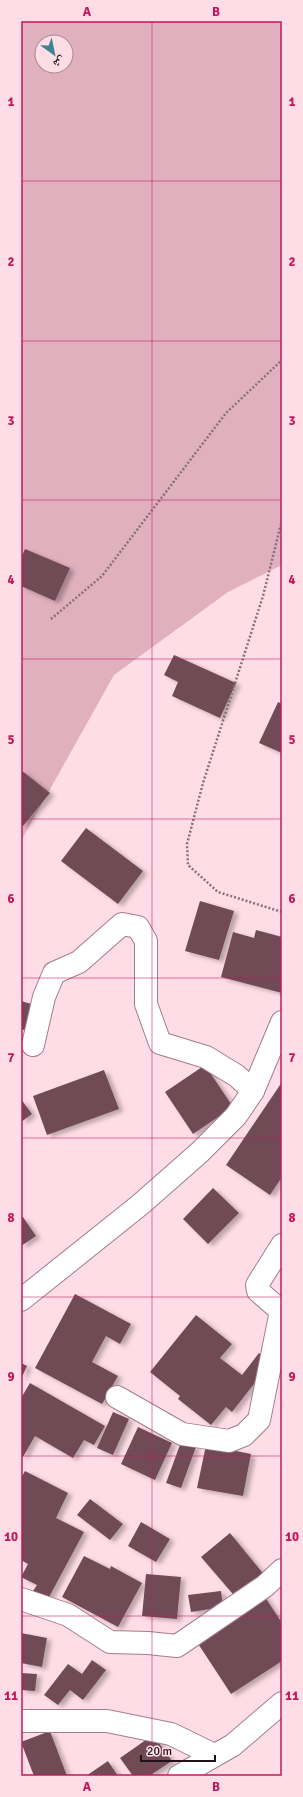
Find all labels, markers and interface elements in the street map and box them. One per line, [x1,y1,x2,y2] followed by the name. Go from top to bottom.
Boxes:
[83,4,92,20] text: A
[212,4,220,20] text: B
[34,34,74,74] north arrow
[50,52,68,71] text: ش
[7,94,15,110] text: 1
[288,94,296,110] text: 1
[7,254,15,270] text: 2
[288,254,296,270] text: 2
[7,413,15,429] text: 3
[288,413,296,429] text: 3
[7,572,15,588] text: 4
[288,572,296,588] text: 4
[7,732,15,748] text: 5
[288,732,296,748] text: 5
[7,891,15,907] text: 6
[288,891,296,907] text: 6
[7,1050,15,1066] text: 7
[288,1050,296,1066] text: 7
[7,1210,15,1226] text: 8
[288,1210,296,1226] text: 8
[7,1369,15,1385] text: 9
[288,1369,296,1385] text: 9
[4,1529,18,1545] text: 10
[285,1529,299,1545] text: 10
[4,1688,18,1704] text: 11
[285,1688,299,1704] text: 11
[141,1737,215,1763] scale bar
[147,1744,172,1759] text: 20 m
[83,1779,92,1795] text: A
[212,1779,220,1795] text: B

